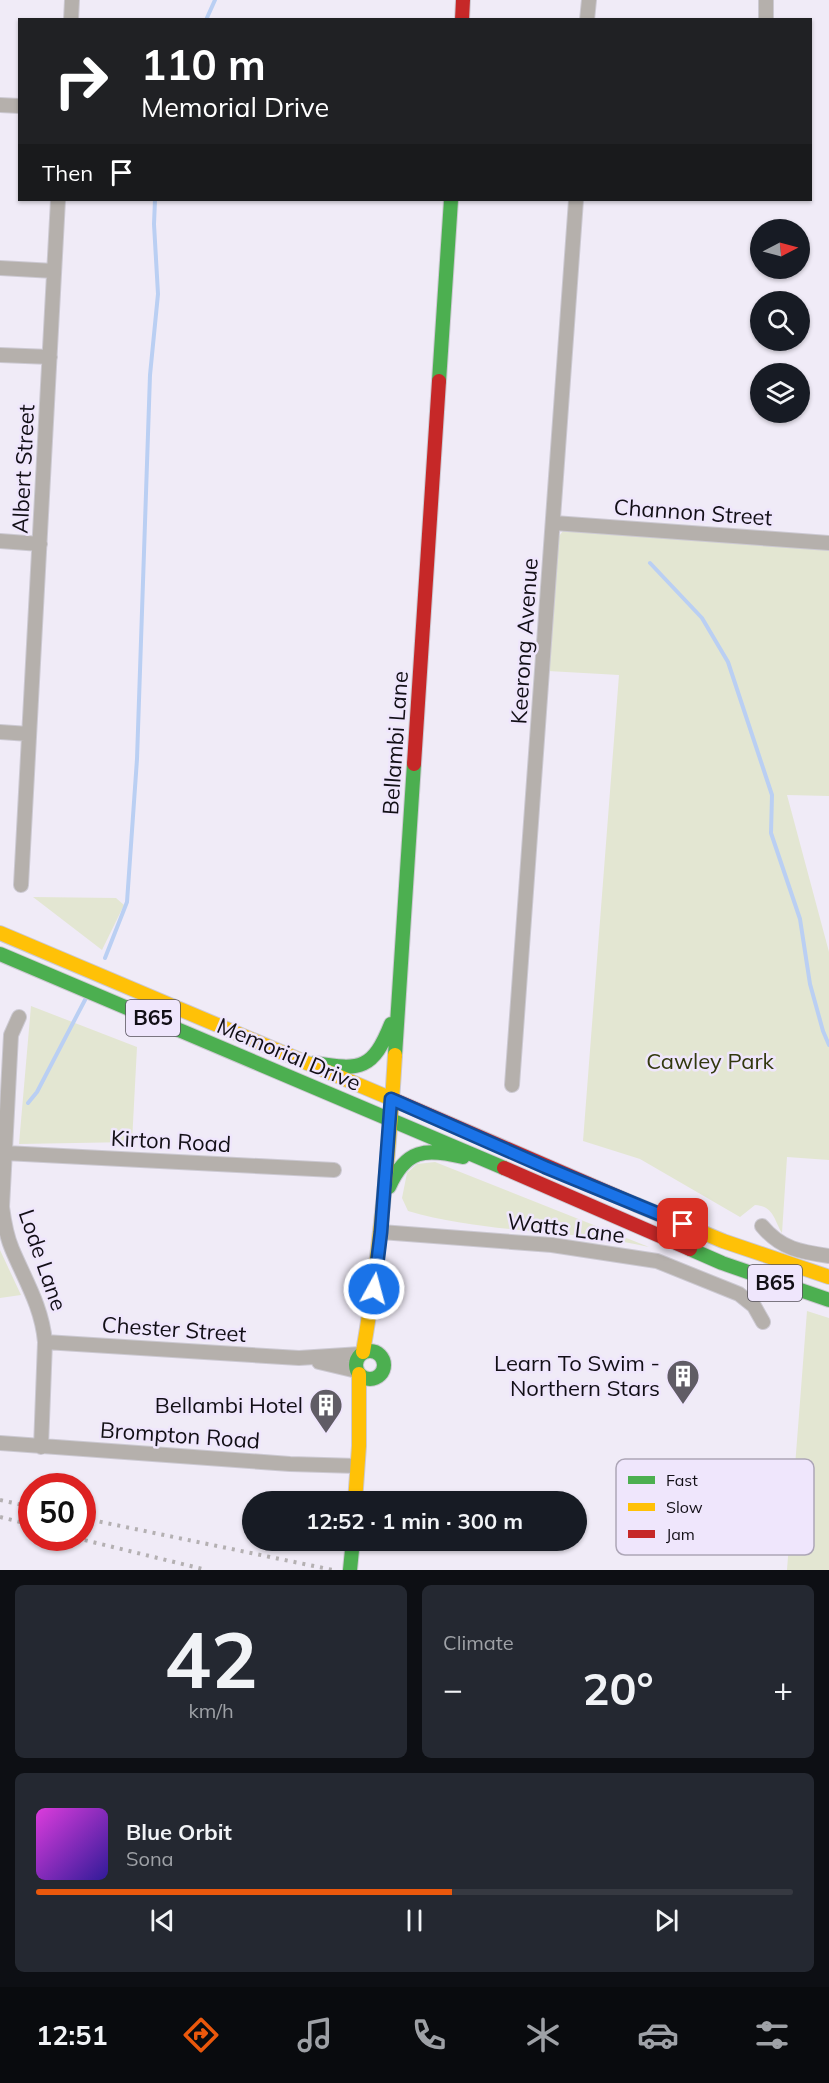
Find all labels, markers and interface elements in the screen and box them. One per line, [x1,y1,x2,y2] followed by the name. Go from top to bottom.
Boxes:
[141,38,266,91] text: 110 m
[42,42,120,120] icon: right
[141,90,329,124] text: Memorial Drive
[105,156,138,189] icon: arrive
[42,159,93,187] text: Then
[750,219,810,279] north arrow
[750,219,810,423] map controls
[750,291,810,351] button: search
[750,363,810,423] button: layers
[6,403,40,534] street label: Albert Street
[613,492,774,532] street label: Channon Street
[504,557,544,725] street label: Keerong Avenue
[376,670,414,816] street label: Bellambi Lane
[126,1000,180,1036] road number: B65
[213,1011,365,1097] street label: Memorial Drive
[646,1047,775,1075] park label: Cawley Park
[110,1124,232,1158] street label: Kirton Road
[657,1198,708,1249] pin
[13,1206,73,1314] street label: Lode Lane
[506,1207,626,1249] street label: Watts Lane
[666,1207,699,1240] icon: arrive
[342,1257,406,1321] position arrow
[748,1265,802,1301] road number: B65
[101,1310,248,1348] street label: Chester Street
[494,1349,660,1402] place label: Learn To Swim - Northern Stars
[665,1358,701,1405] building icon: Learn To Swim - Northern Stars
[308,1387,344,1434] building icon: Bellambi Hotel
[155,1391,303,1419] place label: Bellambi Hotel
[99,1415,261,1455] street label: Brompton Road
[616,1459,814,1555] legend
[666,1470,698,1490] text: Fast
[18,1473,96,1551] speed limit sign: 50
[666,1497,703,1517] text: Slow
[306,1507,523,1535] text: 12:52 · 1 min · 300 m
[666,1524,695,1544] text: Jam
[164,1610,258,1708] text: 42
[443,1630,514,1655] text: Climate
[582,1660,654,1716] text: 20°
[443,1668,463,1709] text: −
[773,1668,793,1709] text: +
[188,1698,234,1723] text: km/h
[126,1818,232,1846] text: Blue Orbit
[126,1846,174,1871] text: Sona
[146,1904,179,1937] icon: previous
[398,1904,431,1937] icon: pause
[650,1904,683,1937] icon: next
[180,2014,222,2056] icon: directions
[294,2014,336,2056] icon: music
[408,2014,450,2056] icon: phone
[522,2014,564,2056] icon: climate
[637,2014,679,2056] icon: car
[751,2014,793,2056] icon: filters
[36,2018,108,2052] text: 12:51

